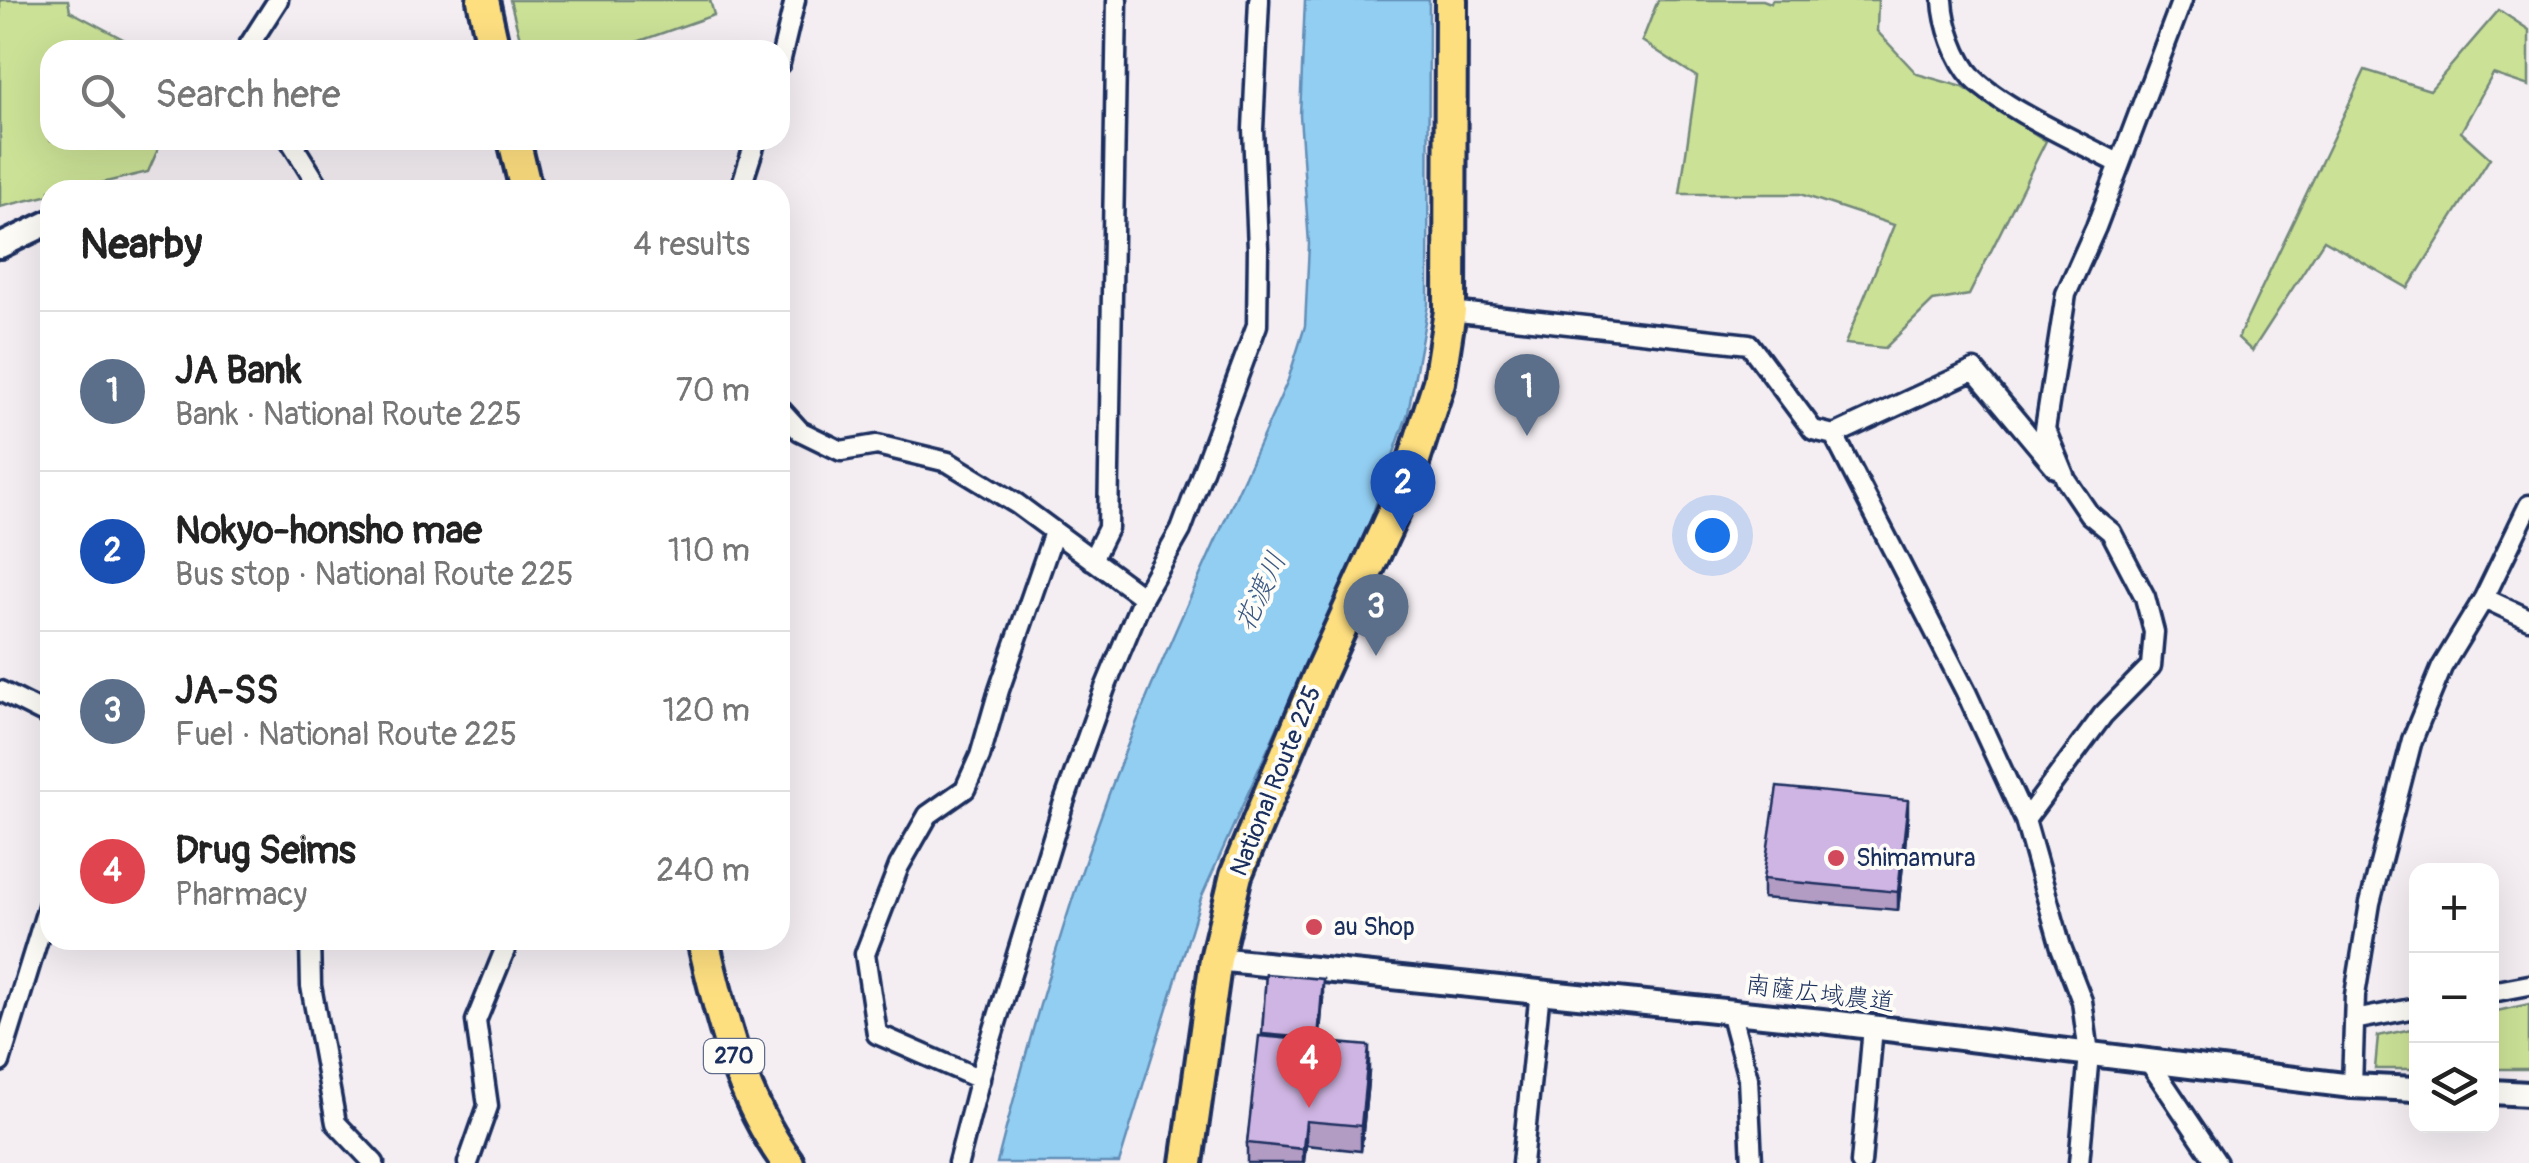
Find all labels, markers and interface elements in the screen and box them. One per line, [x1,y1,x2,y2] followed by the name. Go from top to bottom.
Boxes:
[40,40,790,150] search box
[75,68,130,123] icon: search
[155,71,341,119] text: Search here
[80,219,202,271] text: Nearby
[633,225,750,265] text: 4 results
[175,347,302,395] text: JA Bank
[1494,354,1560,436] pin: 1
[106,371,119,411] text: 1
[676,371,750,411] text: 70 m
[175,395,522,435] text: Bank · National Route 225
[1370,450,1436,532] pin: 2
[175,507,482,555] text: Nokyo-honsho mae
[1687,510,1738,561] your location
[104,531,121,571] text: 2
[668,531,750,571] text: 110 m
[1227,547,1295,637] water label: 花渡川
[175,555,574,595] text: Bus stop · National Route 225
[1344,574,1408,656] pin: 3
[175,667,278,715] text: JA-SS
[1224,681,1328,881] street label: National Route 225
[104,691,121,731] text: 3
[662,691,750,731] text: 120 m
[175,715,517,755] text: Fuel · National Route 225
[175,827,356,875] text: Drug Seims
[1856,843,1976,874] place label: Shimamura
[1825,847,1847,869] marker: Shimamura
[103,851,122,891] text: 4
[656,851,750,891] text: 240 m
[2409,863,2499,1133] map controls
[2409,863,2499,953] button: +
[175,875,307,915] text: Pharmacy
[1334,912,1415,943] place label: au Shop
[1303,916,1325,938] marker: au Shop
[2409,953,2499,1043] button: −
[1744,969,1896,1019] street label: 南薩広域農道
[1276,1026,1342,1108] pin: 4
[704,1039,764,1073] road number: 270
[2409,1043,2499,1133] button: layers

